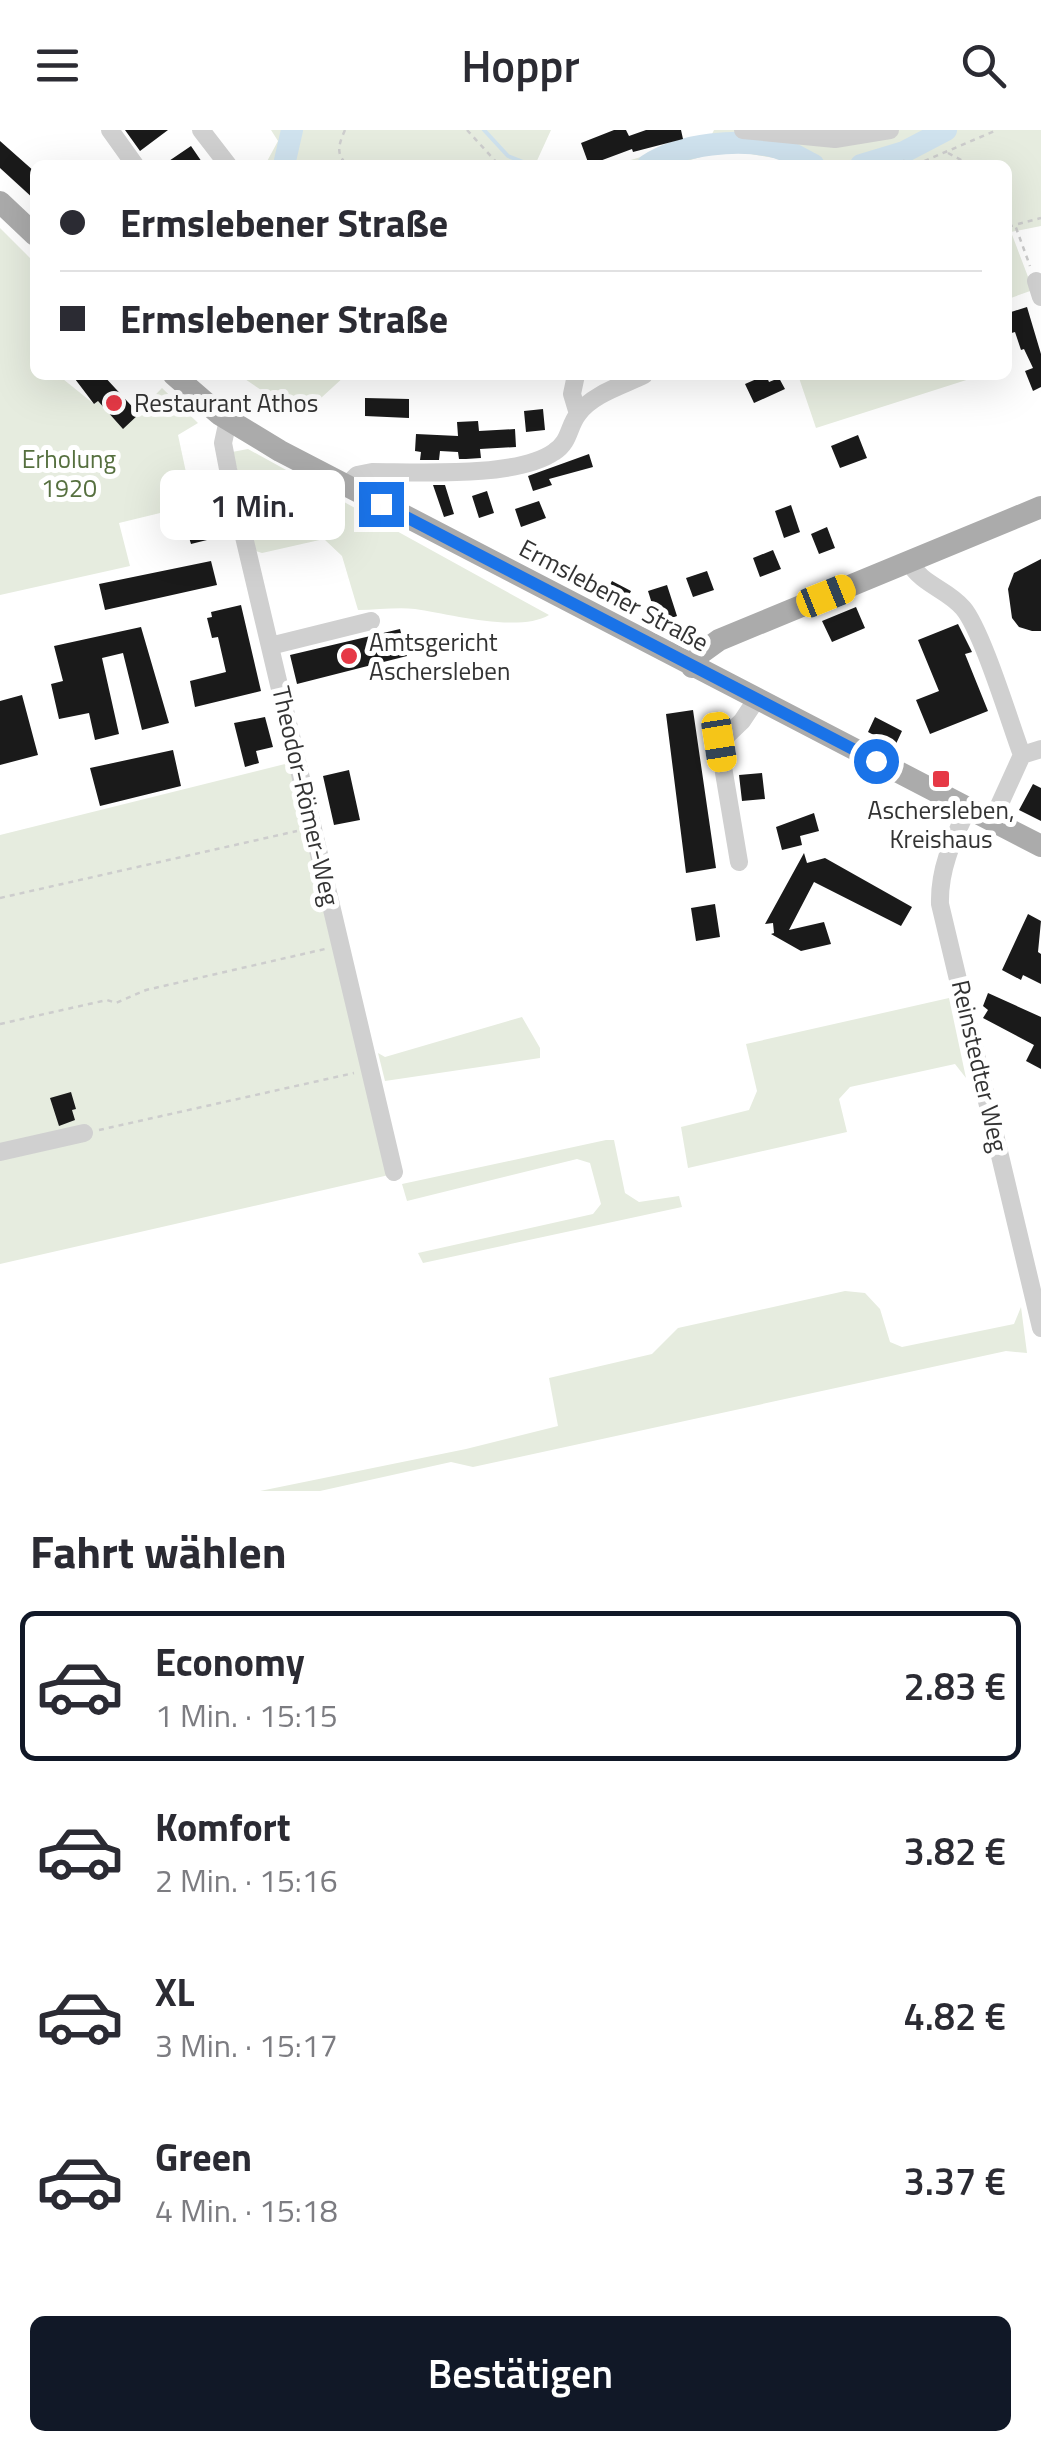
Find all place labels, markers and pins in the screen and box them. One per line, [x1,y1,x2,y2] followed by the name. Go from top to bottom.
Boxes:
[134,384,318,422] place label: Restaurant Athos
[103,392,125,414] marker: Restaurant Athos
[369,623,510,690] place label: Amtsgericht Aschersleben
[338,645,360,667] marker: Amtsgericht Aschersleben
[930,768,952,790] marker: Aschersleben, Kreishaus
[868,791,1014,858] place label: Aschersleben, Kreishaus

